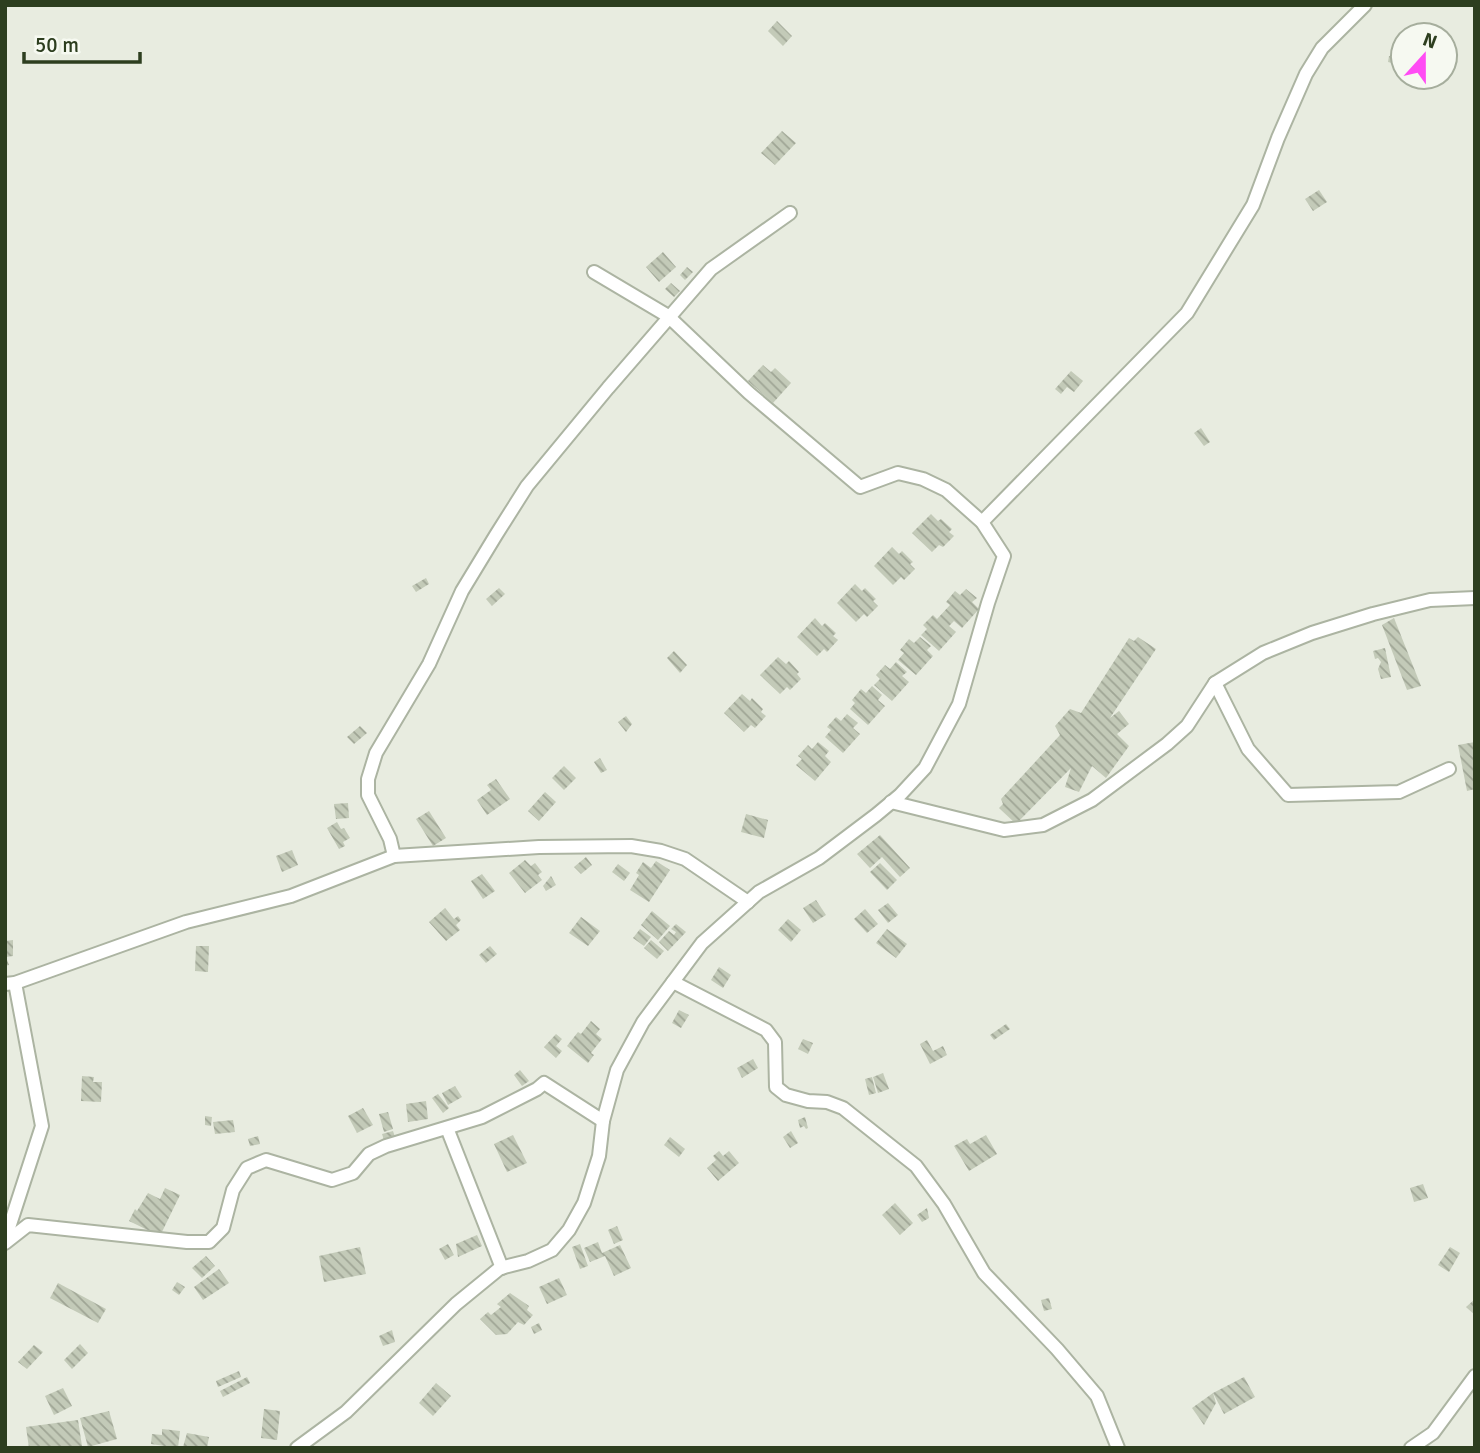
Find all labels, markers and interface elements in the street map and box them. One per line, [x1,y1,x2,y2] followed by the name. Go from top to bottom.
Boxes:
[24,21,140,65] scale bar
[1389,21,1459,91] north arrow
[1419,27,1440,55] text: N
[35,32,79,58] text: 50 m

